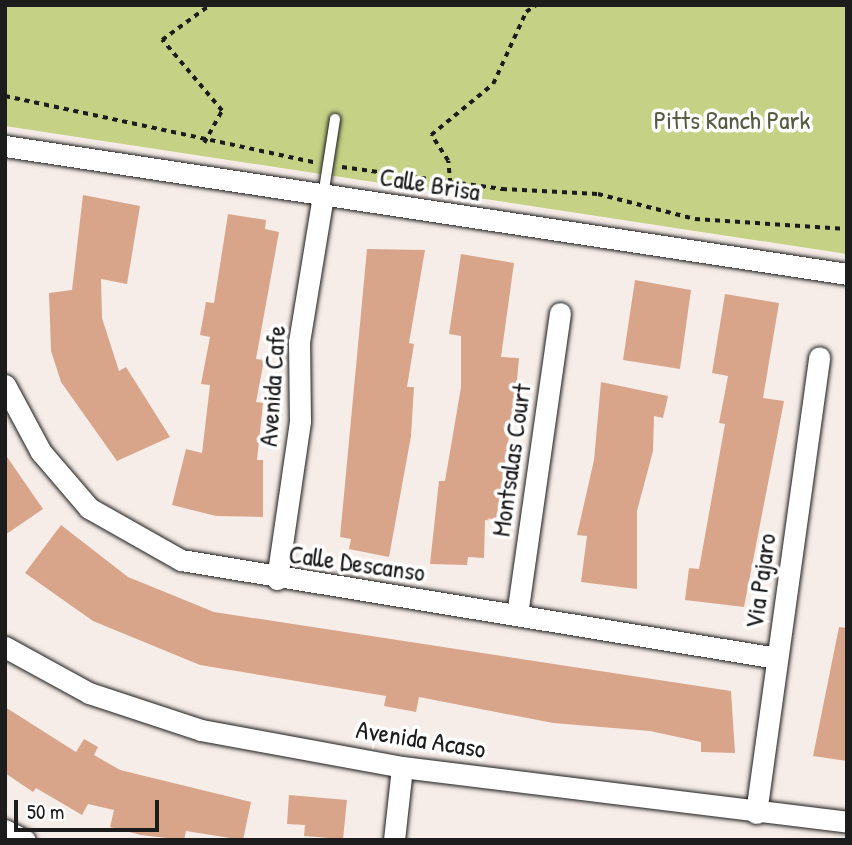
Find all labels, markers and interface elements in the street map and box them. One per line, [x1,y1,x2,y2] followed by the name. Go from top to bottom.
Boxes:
[654,104,810,136] park label: Pitts Ranch Park
[378,161,482,207] street label: Calle Brisa
[252,324,292,448] street label: Avenida Cafe
[485,382,537,538] street label: Montsalas Court
[738,531,782,631] street label: Via Pajaro
[287,538,427,588] street label: Calle Descanso
[354,713,488,765] street label: Avenida Acaso
[18,786,163,830] scale bar
[27,797,64,826] text: 50 m

